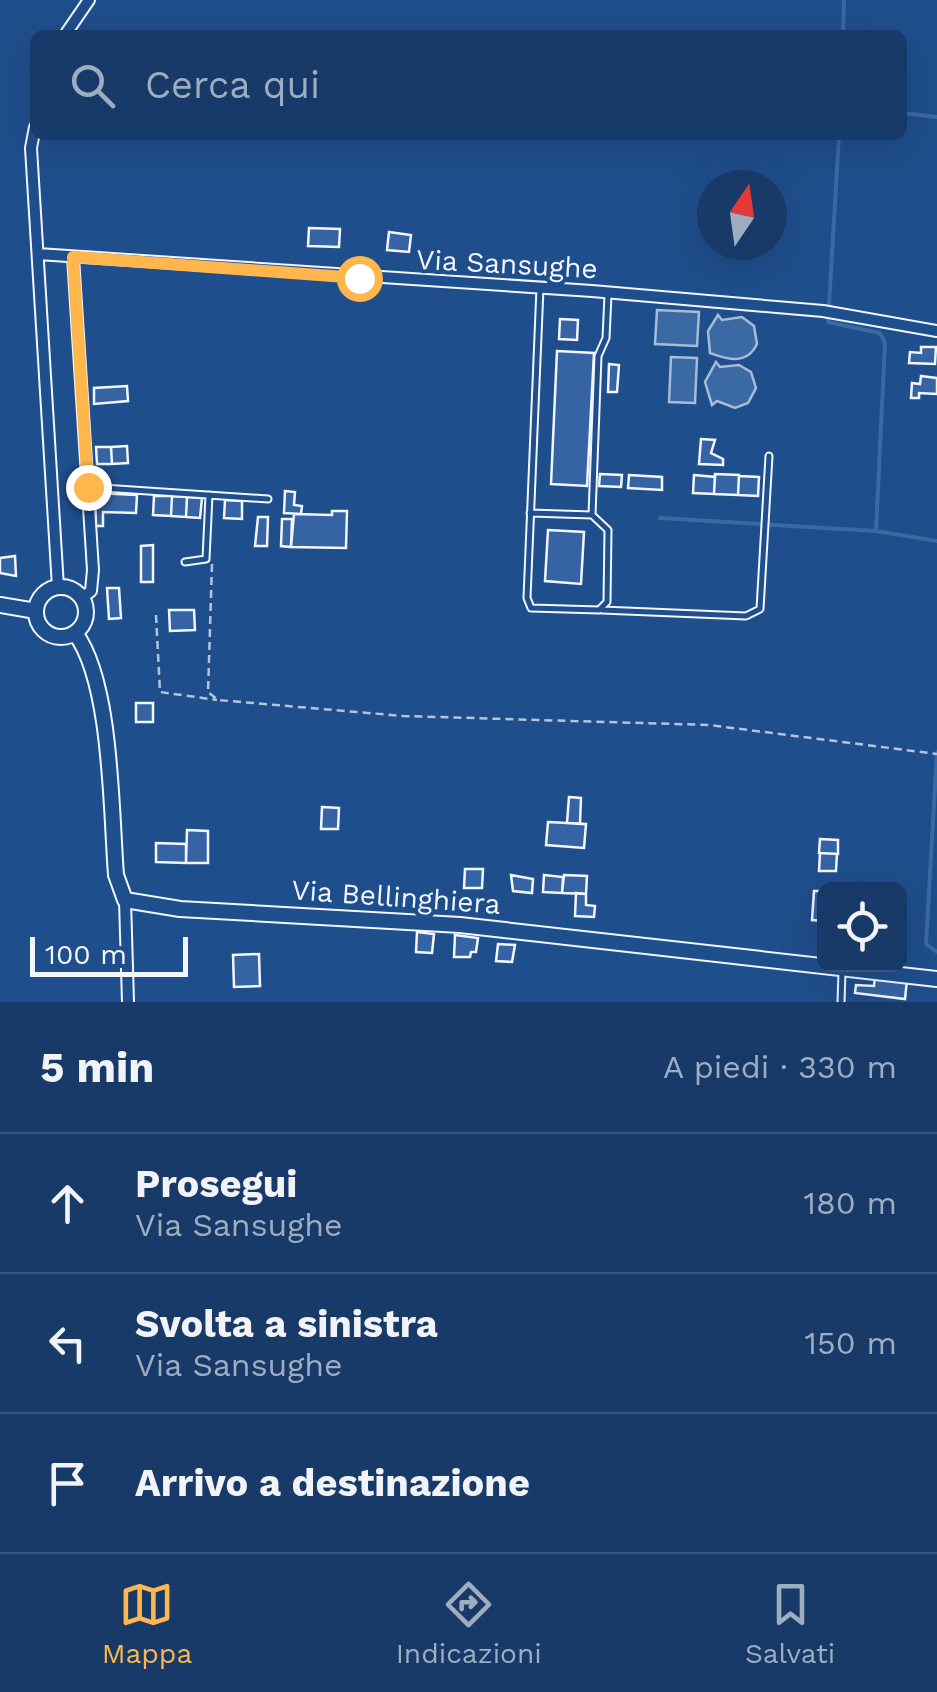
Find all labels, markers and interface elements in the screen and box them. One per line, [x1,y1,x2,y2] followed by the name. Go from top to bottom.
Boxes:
[30,30,907,140] search box
[65,58,120,113] icon: search
[145,63,320,107] text: Cerca qui
[697,170,787,260] north arrow
[415,243,599,285] street label: Via Sansughe
[337,256,383,302] route start
[66,465,112,511] route end
[290,873,502,921] street label: Via Bellinghiera
[817,882,907,972] map controls
[817,882,907,972] button: locate
[30,932,188,976] scale bar
[45,938,127,971] text: 100 m
[40,1043,154,1092] text: 5 min
[663,1048,897,1086] text: A piedi · 330 m
[135,1162,297,1206] text: Prosegui
[40,1176,95,1231] icon: ahead
[803,1184,897,1222] text: 180 m
[135,1206,343,1244] text: Via Sansughe
[135,1302,438,1346] text: Svolta a sinistra
[40,1316,95,1371] icon: left
[805,1324,897,1362] text: 150 m
[135,1346,343,1384] text: Via Sansughe
[40,1456,95,1511] icon: arrive
[135,1461,530,1505] text: Arrivo a destinazione
[102,1577,192,1670] tab: Mappa
[396,1577,542,1670] tab: Indicazioni
[745,1577,835,1670] tab: Salvati

